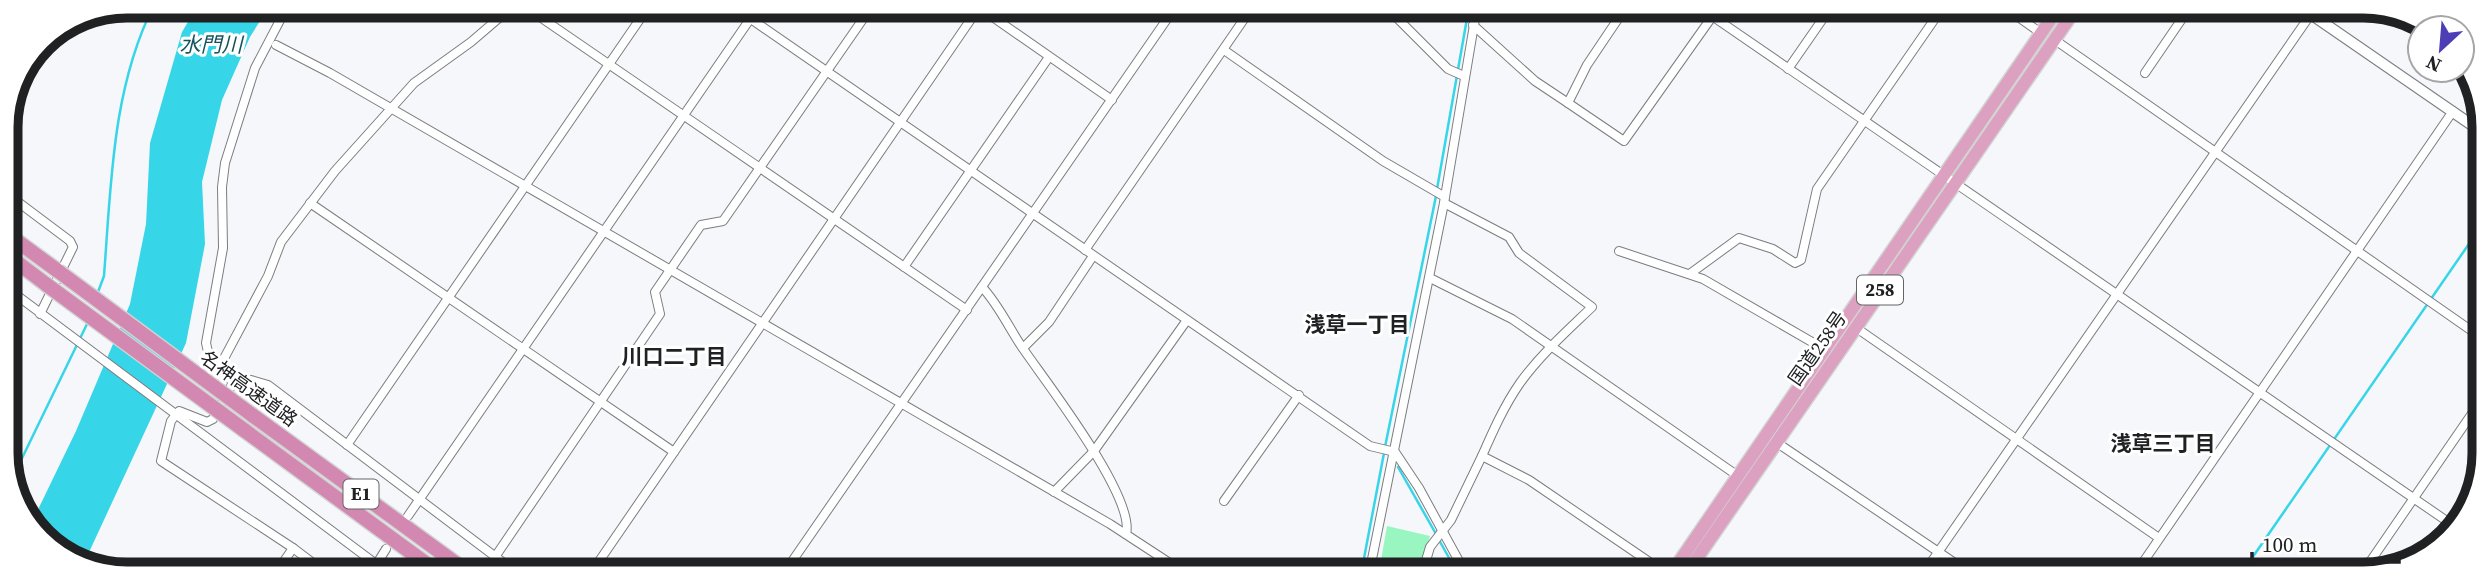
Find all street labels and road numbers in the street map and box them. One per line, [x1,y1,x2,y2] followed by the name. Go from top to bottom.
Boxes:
[1857,276,1903,304] road number: 258
[1782,306,1852,390] street label: 国道258号
[195,344,303,432] street label: 名神高速道路
[344,480,378,508] road number: E1

